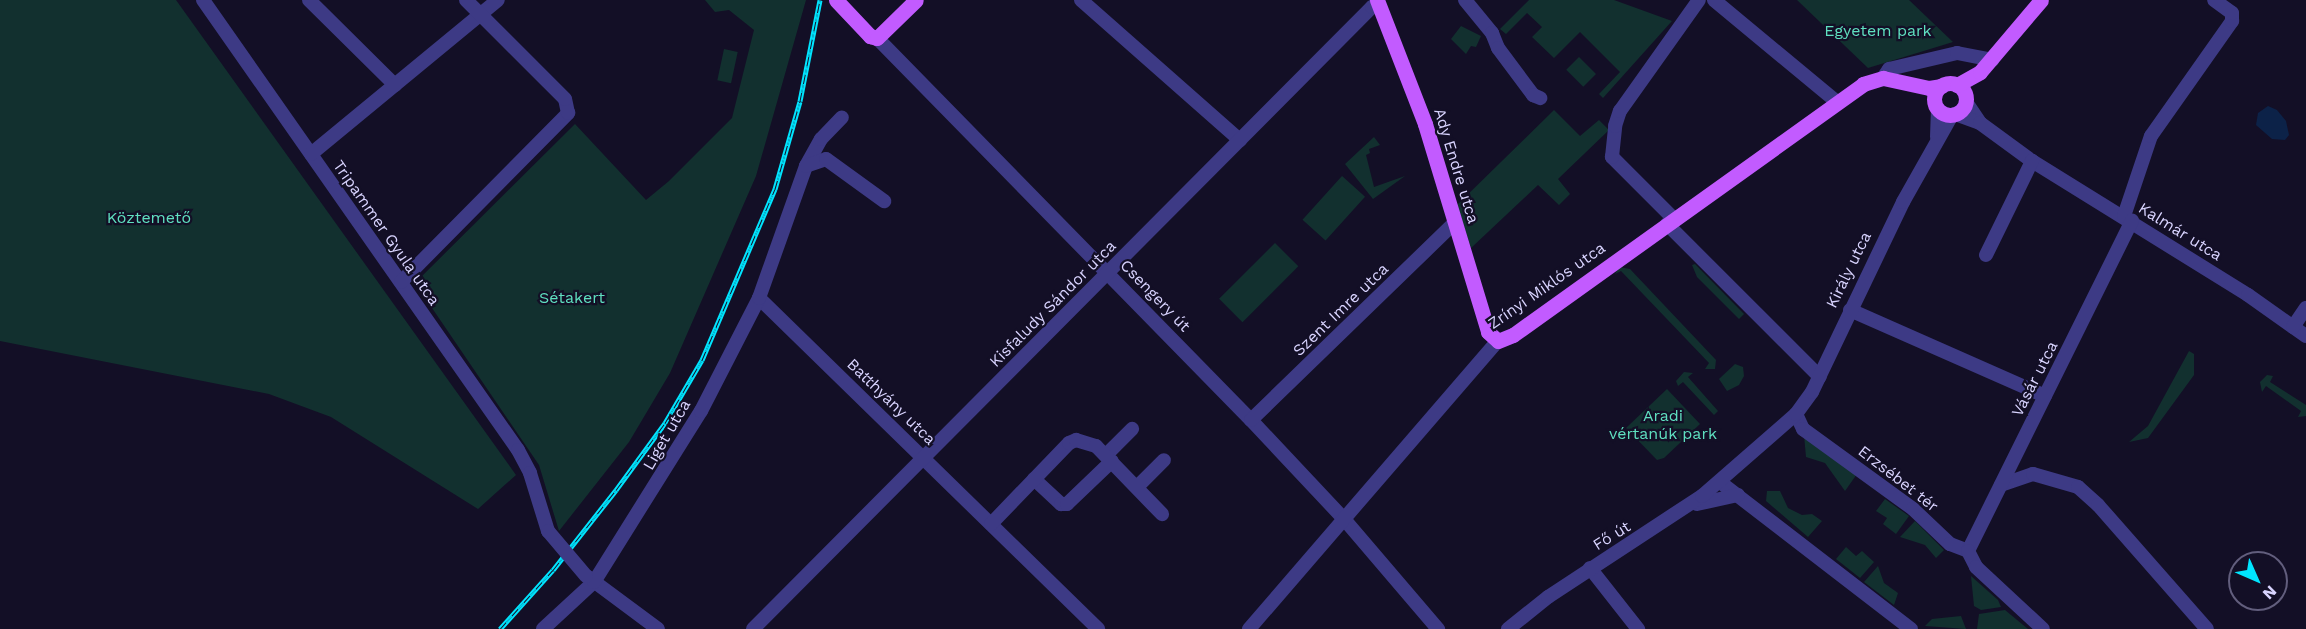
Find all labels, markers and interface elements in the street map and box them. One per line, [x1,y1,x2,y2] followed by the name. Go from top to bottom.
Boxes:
[1824,21,1932,41] park label: Egyetem park
[1429,106,1483,226] street label: Ady Endre utca
[328,156,444,310] street label: Tripammer Gyula utca
[2135,199,2225,265] street label: Kalmár utca
[107,208,191,228] park label: Köztemető
[1822,229,1876,311] street label: Király utca
[985,236,1121,372] street label: Kisfaludy Sándor utca
[1485,238,1609,334] street label: Zrínyi Miklós utca
[1116,256,1194,336] street label: Csengery út
[1289,260,1393,360] street label: Szent Imre utca
[539,288,605,308] park label: Sétakert
[2008,338,2062,420] street label: Vásár utca
[842,355,940,449] street label: Batthyány utca
[639,396,695,474] street label: Liget utca
[1609,406,1717,444] park label: Aradi vértanúk park
[1854,442,1942,516] street label: Erzsébet tér
[1590,517,1634,555] street label: Fő út
[2228,551,2288,611] north arrow
[2259,582,2281,604] text: N

